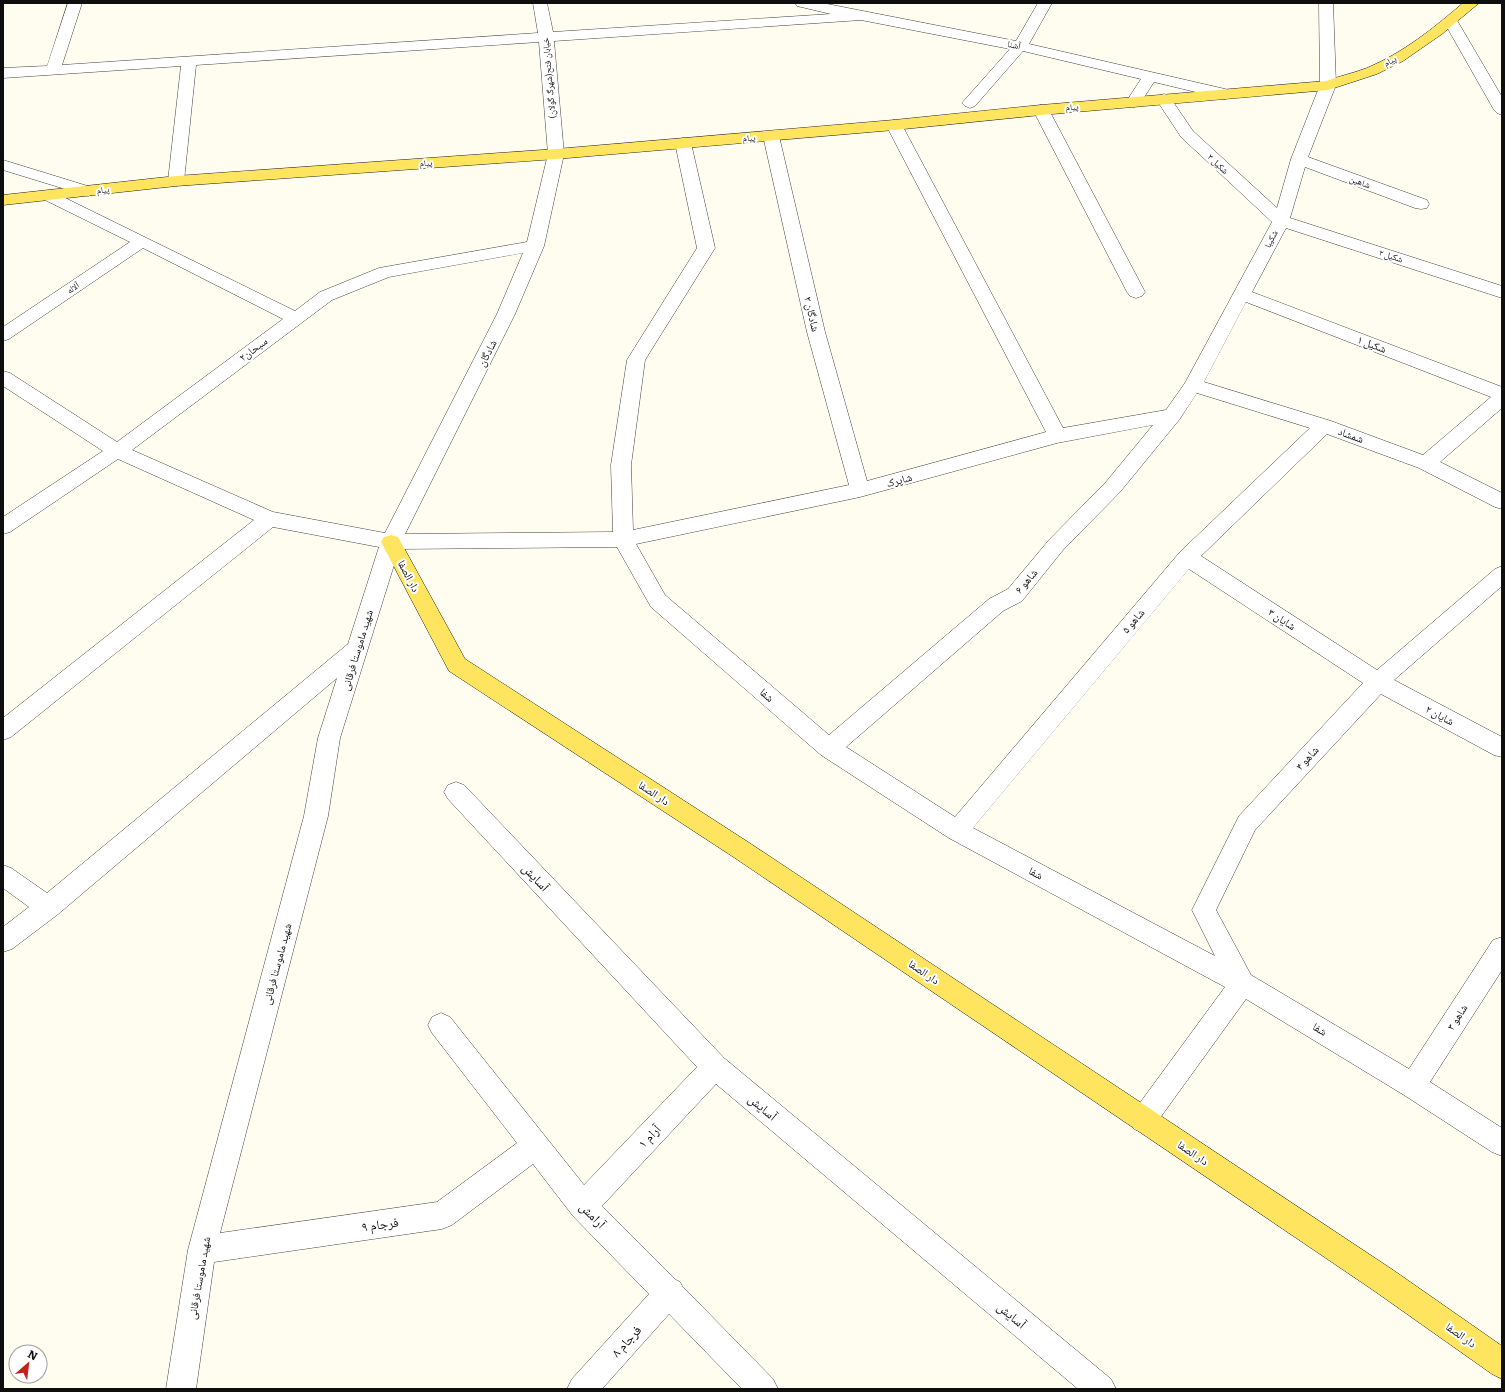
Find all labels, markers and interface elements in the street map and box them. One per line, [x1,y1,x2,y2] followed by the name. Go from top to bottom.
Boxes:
[1006,36,1023,52] street label: آشنا
[537,37,559,119] street label: خیابان فتح(شهرگ گولان)
[1380,51,1399,70] street label: پیام
[1065,98,1079,115] street label: پیام
[742,129,756,146] street label: پیام
[1205,150,1232,177] street label: شکیل ۳
[419,155,433,170] street label: پیام
[1348,171,1373,191] street label: شاهین
[96,181,111,198] street label: پیام
[1260,227,1281,250] street label: شکیبا
[1378,245,1405,266] street label: شکیل ۲
[63,277,82,297] street label: آلاله
[801,295,825,333] street label: شادگان ۲
[1356,330,1389,356] street label: شکیل ۱
[235,332,270,364] street label: سبحان۲
[473,336,500,369] street label: شادگان
[1336,422,1366,446] street label: شمشاد
[884,468,913,490] street label: شاپرک
[395,557,425,595] street label: دار الصفا
[1010,565,1040,596] street label: شاهو ۶
[1266,603,1300,633] street label: شایان ۳
[1117,605,1147,636] street label: شاهو ۵
[336,607,376,692] street label: شهید ماموستا فرقانی
[757,684,778,705] street label: شفا
[1423,700,1458,728] street label: شایان ۲
[1291,742,1322,773] street label: شاهو ۴
[636,776,674,808] street label: دار الصفا
[518,858,555,896] street label: آسایش
[1026,862,1047,883] street label: شفا
[257,921,295,1006] street label: شهید ماموستا فرقانی
[906,955,944,988] street label: دار الصفا
[1442,1000,1470,1033] street label: شاهو ۳
[1310,1018,1331,1039] street label: شفا
[745,1089,782,1125] street label: آسایش
[633,1119,665,1152] street label: آرام ۱
[1175,1136,1213,1169] street label: دار الصفا
[576,1197,611,1233] street label: آرامش
[360,1212,400,1235] street label: فرجام ۹
[183,1235,213,1321] street label: شهید ماموستا فرقانی
[994,1297,1031,1333] street label: آسایش
[1443,1318,1481,1351] street label: دار الصفا
[606,1321,645,1361] street label: فرجام ۸
[8,1344,48,1384] north arrow
[25,1345,41,1364] text: N

